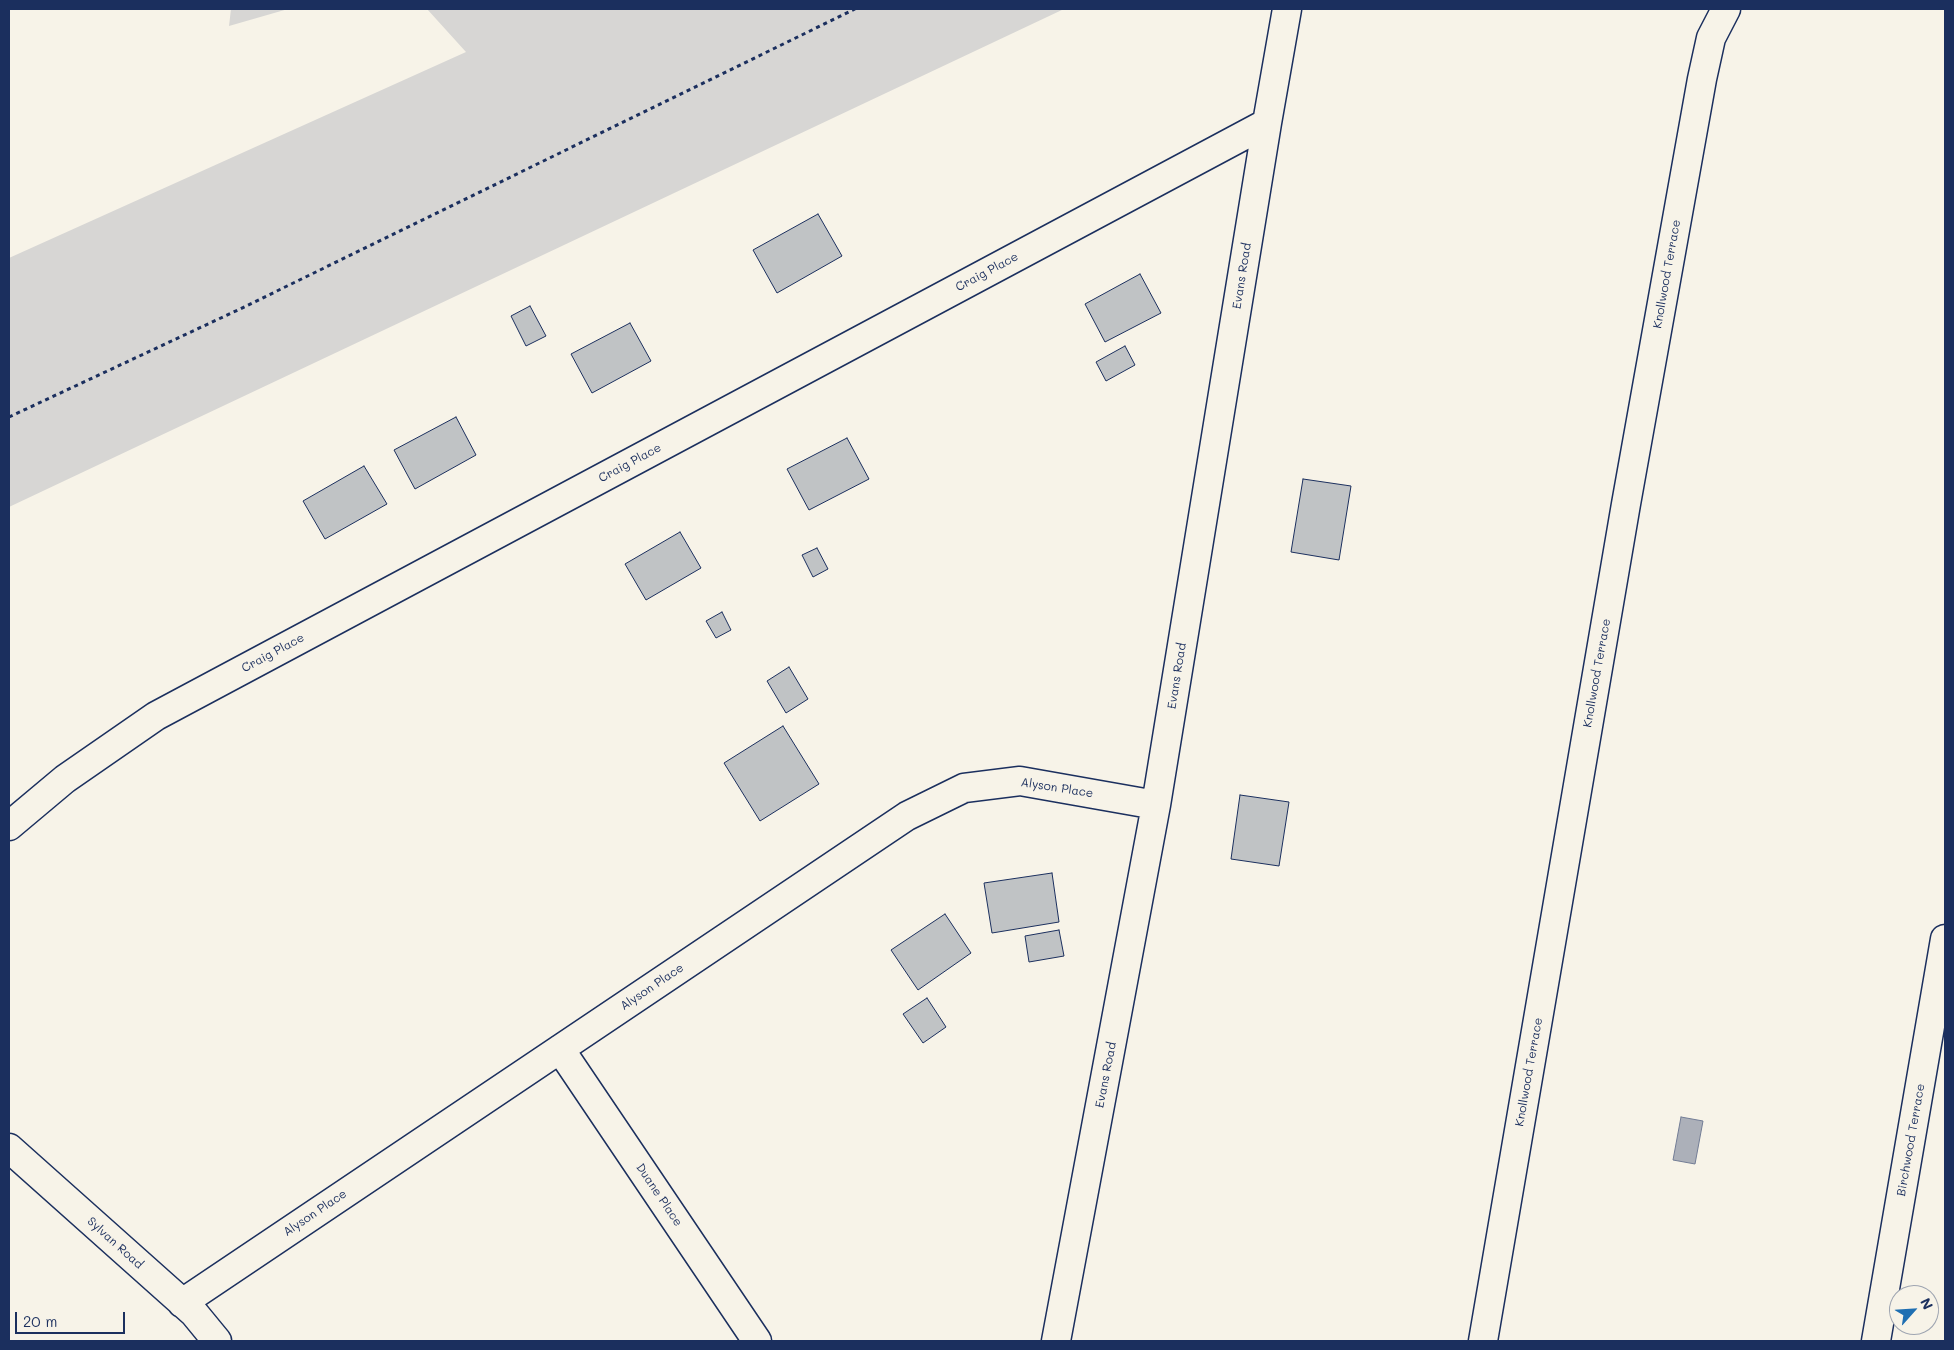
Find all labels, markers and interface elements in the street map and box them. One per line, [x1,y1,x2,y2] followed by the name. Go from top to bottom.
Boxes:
[1650,218,1684,330] street label: Knollwood Terrace
[1230,242,1254,310] street label: Evans Road
[953,249,1021,295] street label: Craig Place
[596,440,664,486] street label: Craig Place
[1580,617,1614,729] street label: Knollwood Terrace
[239,630,307,676] street label: Craig Place
[1165,642,1189,710] street label: Evans Road
[1020,775,1094,801] street label: Alyson Place
[618,961,686,1013] street label: Alyson Place
[1512,1016,1546,1128] street label: Knollwood Terrace
[1093,1041,1119,1109] street label: Evans Road
[1894,1083,1928,1197] street label: Birchwood Terrace
[633,1161,685,1229] street label: Duane Place
[281,1187,349,1239] street label: Alyson Place
[84,1214,146,1272] street label: Sylvan Road
[1889,1285,1939,1335] north arrow
[1916,1295,1938,1313] text: N
[18,1302,128,1334] scale bar
[23,1311,57,1331] text: 20 m

